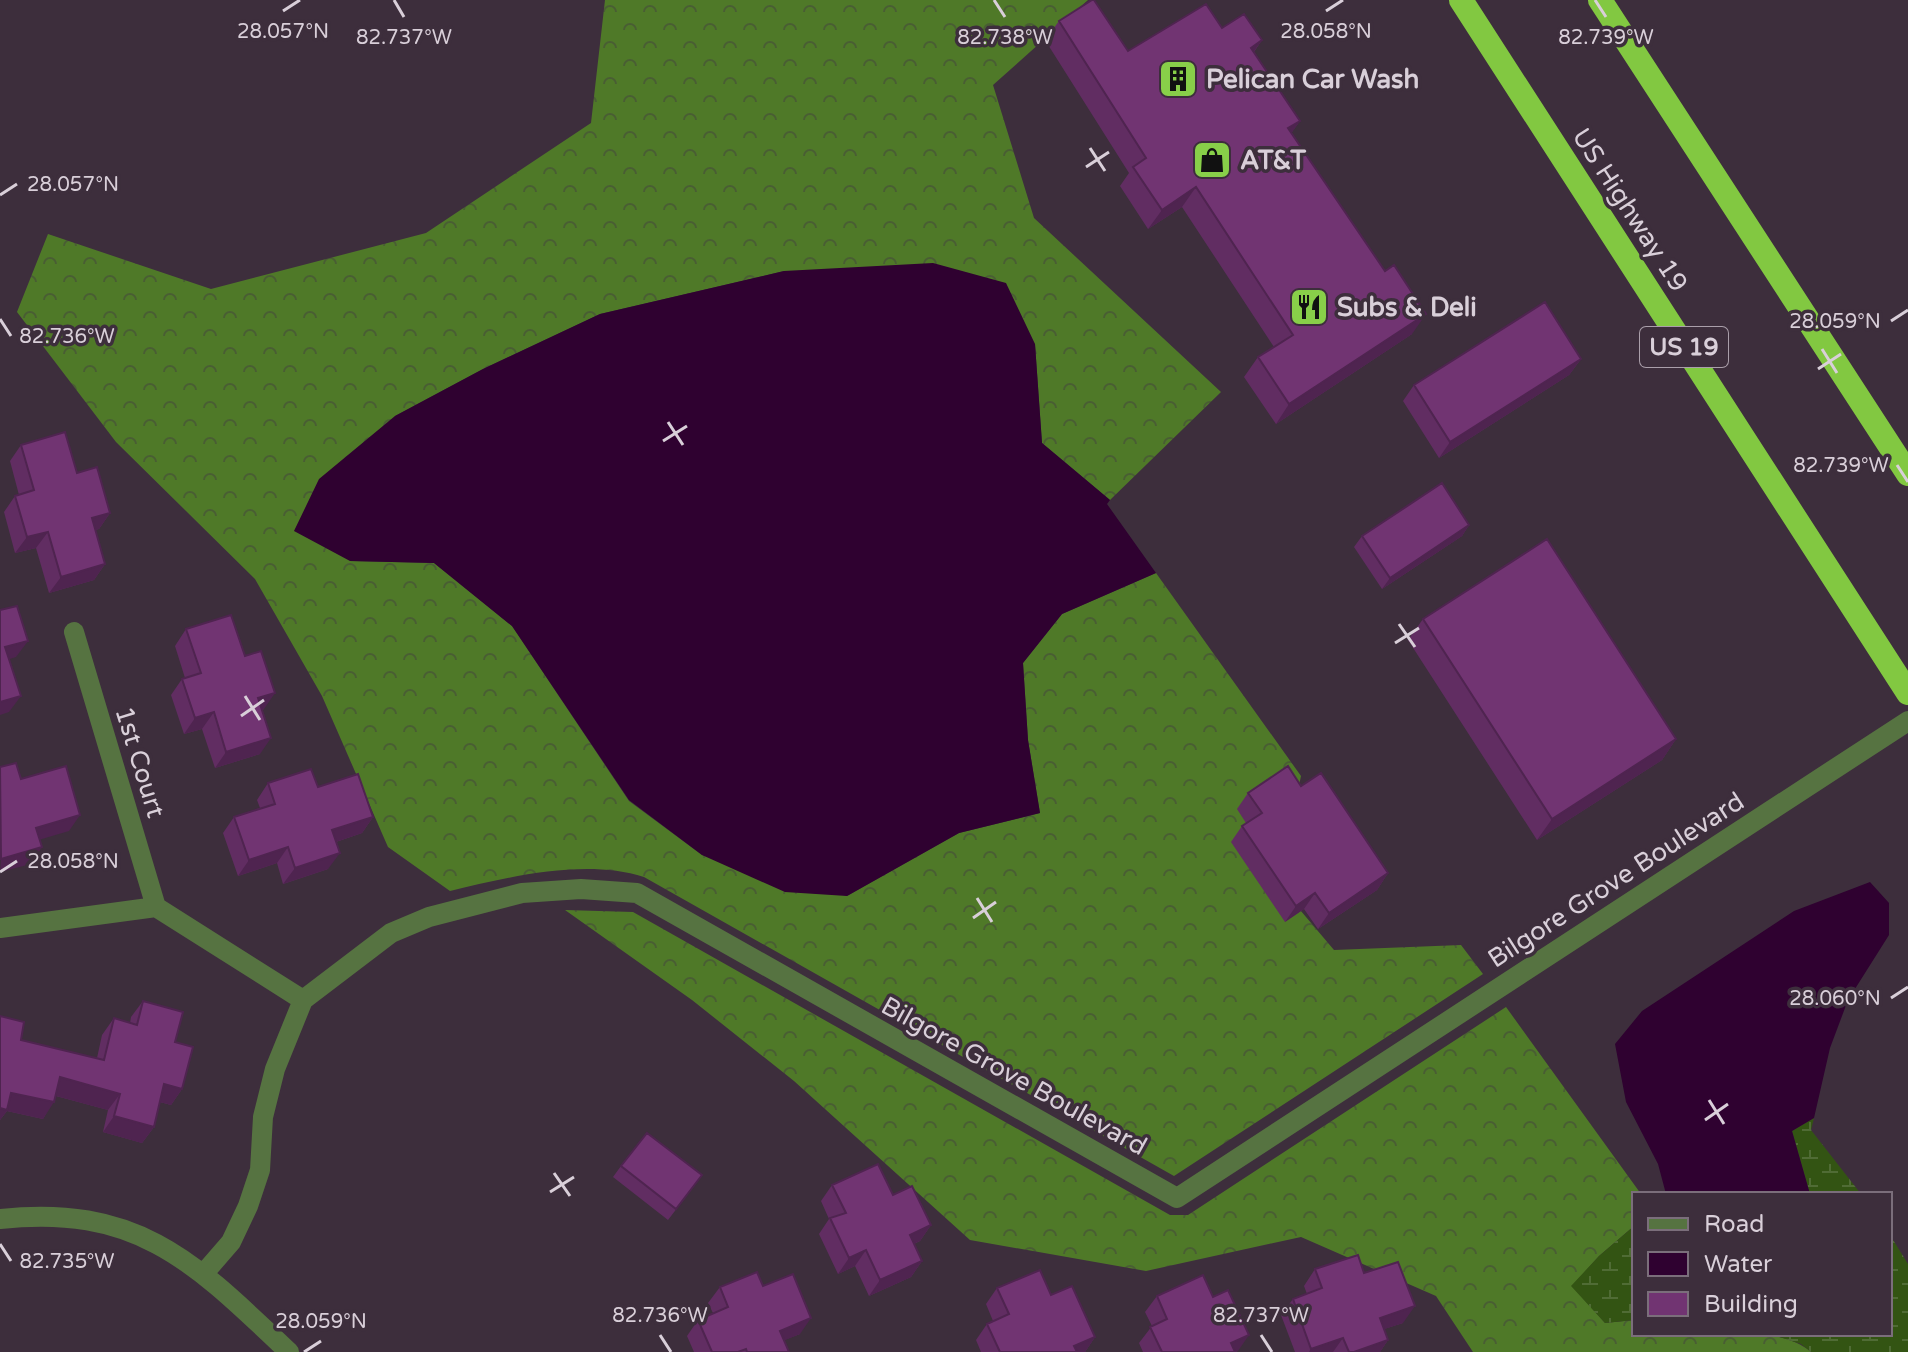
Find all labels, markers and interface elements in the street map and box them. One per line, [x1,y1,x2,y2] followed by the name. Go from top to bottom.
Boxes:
[237,20,329,44] text: 28.057°N
[1280,20,1372,44] text: 28.058°N
[356,26,452,50] text: 82.737°W
[957,26,1053,50] text: 82.738°W
[1558,26,1654,50] text: 82.739°W
[1157,58,1199,100] building icon: Pelican Car Wash
[1206,64,1419,95] place label: Pelican Car Wash
[1566,123,1694,297] street label: US Highway 19
[1191,139,1233,181] shop icon: AT&T
[1240,145,1306,176] place label: AT&T
[27,173,119,197] text: 28.057°N
[1288,286,1330,328] restaurant icon: Subs & Deli
[1337,292,1477,323] place label: Subs & Deli
[1789,310,1881,334] text: 28.059°N
[19,325,115,349] text: 82.736°W
[1640,327,1728,367] road number: US 19
[1793,454,1889,478] text: 82.739°W
[108,703,172,821] street label: 1st Court
[1482,786,1750,974] street label: Bilgore Grove Boulevard
[27,850,119,874] text: 28.058°N
[1789,987,1881,1011] text: 28.060°N
[876,990,1152,1162] street label: Bilgore Grove Boulevard
[1632,1192,1892,1336] legend
[1704,1210,1764,1239] text: Road
[19,1250,115,1274] text: 82.735°W
[1704,1250,1773,1279] text: Water
[1704,1290,1798,1319] text: Building
[612,1304,708,1328] text: 82.736°W
[1213,1304,1309,1328] text: 82.737°W
[275,1310,367,1334] text: 28.059°N

